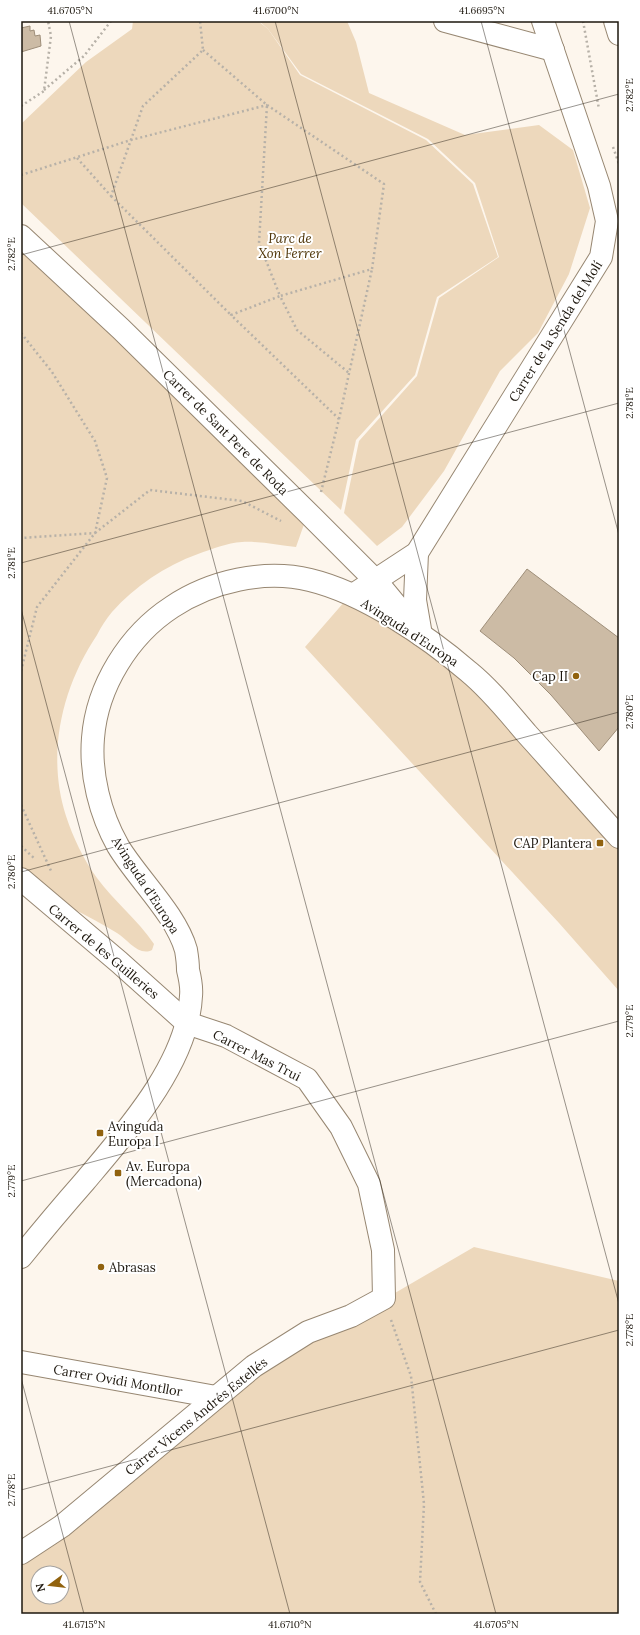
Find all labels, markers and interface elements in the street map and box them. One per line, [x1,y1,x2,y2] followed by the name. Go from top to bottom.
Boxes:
[47,4,93,17] text: 41.6705°N
[253,4,299,17] text: 41.6700°N
[459,4,505,17] text: 41.6695°N
[623,78,636,112] text: 2.782°E
[258,230,322,262] park label: Parc de Xon Ferrer
[5,237,18,271] text: 2.782°E
[505,257,606,405] street label: Carrer de la Senda del Molí
[159,366,292,499] street label: Carrer de Sant Pere de Roda
[623,387,636,419] text: 2.781°E
[5,547,18,579] text: 2.781°E
[357,594,462,670] street label: Avinguda d'Europa
[532,668,568,685] place label: Cap II
[571,671,581,681] marker: Cap II
[623,695,636,729] text: 2.780°E
[107,833,184,937] street label: Avinguda d'Europa
[513,835,592,852] place label: CAP Plantera
[595,838,605,848] marker: CAP Plantera
[5,855,18,889] text: 2.780°E
[45,900,162,1003] street label: Carrer de les Guilleries
[623,1005,636,1037] text: 2.779°E
[210,1026,304,1085] street label: Carrer Mas Trui
[107,1118,164,1150] place label: Avinguda Europa I
[95,1128,105,1138] marker: Avinguda Europa I
[125,1158,202,1190] place label: Av. Europa (Mercadona)
[5,1165,18,1197] text: 2.779°E
[113,1168,123,1178] marker: Av. Europa (Mercadona)
[108,1259,156,1276] place label: Abrasas
[96,1262,106,1272] marker: Abrasas
[623,1314,636,1346] text: 2.778°E
[122,1354,271,1479] street label: Carrer Vicens Andrés Estellés
[52,1361,184,1400] street label: Carrer Ovidi Montllor
[5,1474,18,1506] text: 2.778°E
[30,1565,70,1605] north arrow
[32,1581,48,1594] text: N
[63,1618,106,1631] text: 41.6715°N
[268,1618,312,1631] text: 41.6710°N
[473,1618,519,1631] text: 41.6705°N

